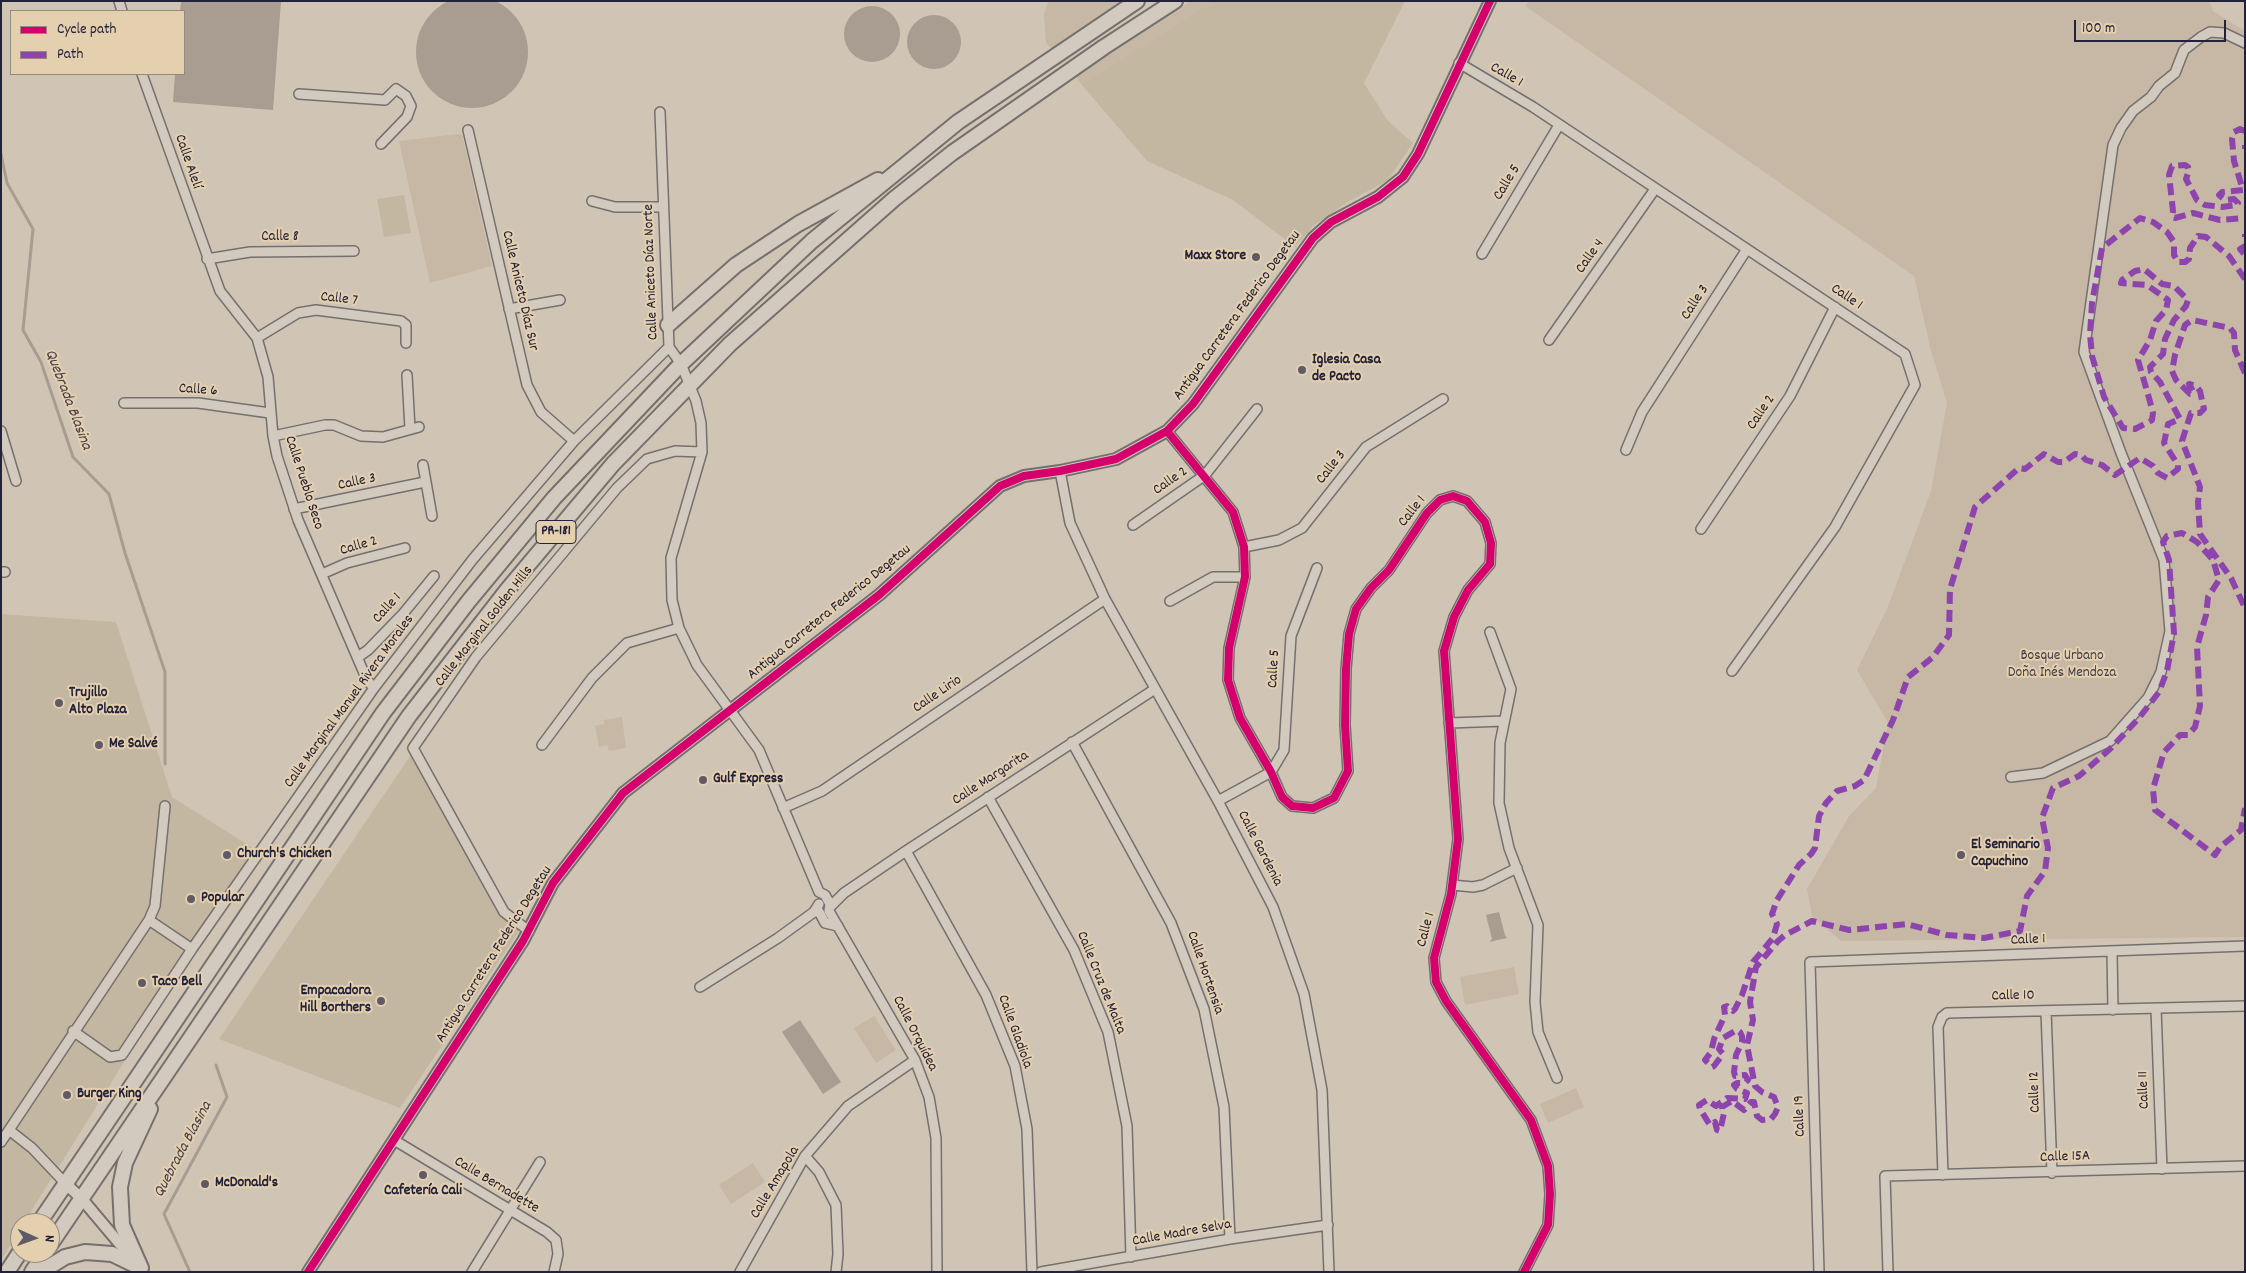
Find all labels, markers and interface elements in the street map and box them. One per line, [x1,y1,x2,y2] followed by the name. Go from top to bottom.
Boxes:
[10,10,185,75] legend
[2076,10,2228,42] scale bar
[2082,18,2115,40] text: 100 m
[57,19,116,41] text: Cycle path
[57,44,83,66] text: Path
[1486,59,1526,93] street label: Calle 1
[169,132,205,192] street label: Calle Alelí
[1490,162,1526,204] street label: Calle 5
[641,204,663,340] street label: Calle Aniceto Díaz Norte
[1170,228,1306,404] street label: Antigua Carretera Federico Degetau
[261,229,299,247] street label: Calle 8
[496,229,542,353] street label: Calle Aniceto Díaz Sur
[1573,236,1609,278] street label: Calle 4
[1185,248,1246,266] place label: Maxx Store
[1250,251,1262,263] marker: Maxx Store
[1826,281,1866,315] street label: Calle 1
[1678,282,1714,324] street label: Calle 3
[319,289,359,311] street label: Calle 7
[39,347,95,453] water label: Quebrada Blasina
[1312,352,1381,387] place label: Iglesia Casa de Pacto
[1296,364,1308,376] marker: Iglesia Casa de Pacto
[178,381,218,401] street label: Calle 6
[1744,392,1780,434] street label: Calle 2
[279,434,327,532] street label: Calle Pueblo Seco
[1313,447,1351,489] street label: Calle 3
[1150,464,1192,500] street label: Calle 2
[336,470,378,496] street label: Calle 3
[1395,493,1431,531] street label: Calle 1
[536,520,576,544] road number: PR-181
[338,533,380,561] street label: Calle 2
[745,541,915,685] street label: Antigua Carretera Federico Degetau
[432,563,538,691] street label: Calle Marginal Golden Hills
[370,590,406,628] street label: Calle 1
[281,612,419,792] street label: Calle Marginal Manuel Rivera Morales
[2008,648,2116,683] park label: Bosque Urbano Doña Inés Mendoza
[1265,649,1285,689] street label: Calle 5
[910,672,966,718] street label: Calle Lirio
[69,685,127,720] place label: Trujillo Alto Plaza
[53,697,65,709] marker: Trujillo Alto Plaza
[109,736,158,754] place label: Me Salvé
[93,739,105,751] marker: Me Salvé
[949,748,1033,810] street label: Calle Margarita
[713,771,783,789] place label: Gulf Express
[697,774,709,786] marker: Gulf Express
[1232,808,1286,890] street label: Calle Gardenia
[1971,837,2040,872] place label: El Seminario Capuchino
[237,846,332,864] place label: Church's Chicken
[221,849,233,861] marker: Church's Chicken
[1955,849,1967,861] marker: El Seminario Capuchino
[433,863,557,1047] street label: Antigua Carretera Federico Degetau
[201,890,244,908] place label: Popular
[185,893,197,905] marker: Popular
[1414,911,1440,949] street label: Calle 1
[1071,929,1129,1037] street label: Calle Cruz de Malta
[1181,929,1227,1017] street label: Calle Hortensia
[2010,931,2046,951] street label: Calle 1
[152,974,202,992] place label: Taco Bell
[136,977,148,989] marker: Taco Bell
[300,983,371,1018] place label: Empacadora Hill Borthers
[1991,988,2035,1006] street label: Calle 10
[887,993,941,1075] street label: Calle Orquídea
[992,993,1036,1071] street label: Calle Gladiola
[375,995,387,1007] marker: Empacadora Hill Borthers
[2026,1071,2046,1113] street label: Calle 12
[2135,1071,2155,1109] street label: Calle 11
[77,1086,141,1104] place label: Burger King
[61,1089,73,1101] marker: Burger King
[1791,1095,1811,1137] street label: Calle 19
[151,1099,217,1201] water label: Quebrada Blasina
[747,1144,805,1222] street label: Calle Amapola
[2040,1148,2090,1168] street label: Calle 15A
[450,1154,542,1218] street label: Calle Bernadette
[417,1169,429,1181] marker: Cafetería Cali
[215,1175,278,1193] place label: McDonald's
[199,1178,211,1190] marker: McDonald's
[384,1183,462,1201] place label: Cafetería Cali
[10,1213,60,1263] north arrow
[1131,1216,1233,1252] street label: Calle Madre Selva
[39,1235,59,1242] text: N

